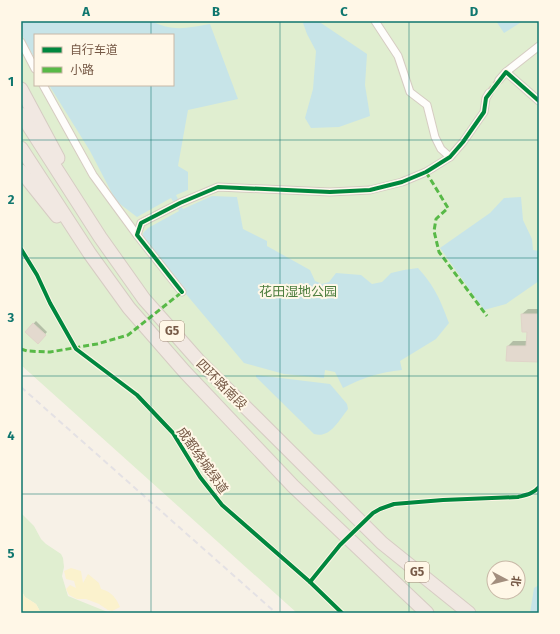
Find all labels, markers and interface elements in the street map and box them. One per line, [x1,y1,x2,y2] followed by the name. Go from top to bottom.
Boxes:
[81,4,90,19] text: A
[212,4,220,19] text: B
[340,4,348,19] text: C
[470,4,479,19] text: D
[34,34,174,86] legend
[70,43,118,57] text: 自行车道
[70,63,94,77] text: 小路
[8,74,14,89] text: 1
[8,192,15,207] text: 2
[259,284,337,299] park label: 花田湿地公园
[7,310,15,325] text: 3
[160,321,184,341] road number: G5
[193,356,250,413] street label: 四环路南段
[174,424,231,497] street label: 成都绕城绿道
[7,428,15,443] text: 4
[8,546,15,561] text: 5
[486,560,526,600] north arrow
[405,562,429,582] road number: G5
[508,575,523,587] text: 北

